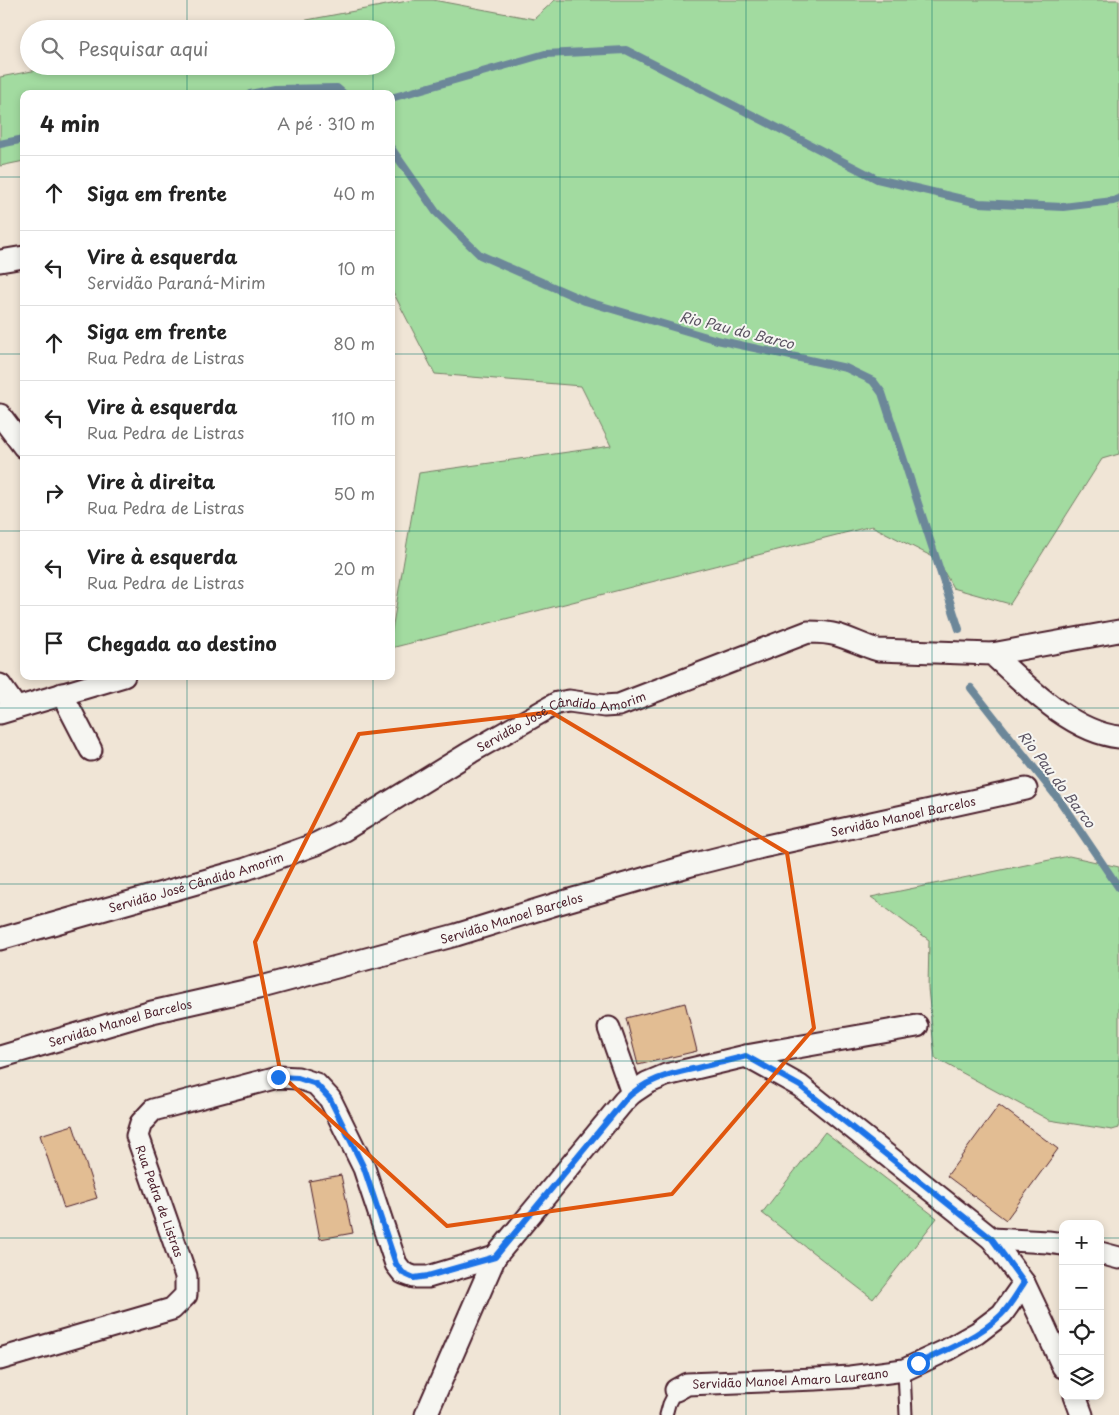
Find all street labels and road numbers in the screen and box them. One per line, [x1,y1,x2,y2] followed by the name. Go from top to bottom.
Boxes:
[473,687,648,756] street label: Servidão José Cândido Amorim
[829,791,978,841] street label: Servidão Manoel Barcelos
[106,847,286,917] street label: Servidão José Cândido Amorim
[438,888,585,948] street label: Servidão Manoel Barcelos
[46,994,194,1051] street label: Servidão Manoel Barcelos
[131,1143,189,1260] street label: Rua Pedra de Listras
[692,1363,890,1393] street label: Servidão Manoel Amaro Laureano

